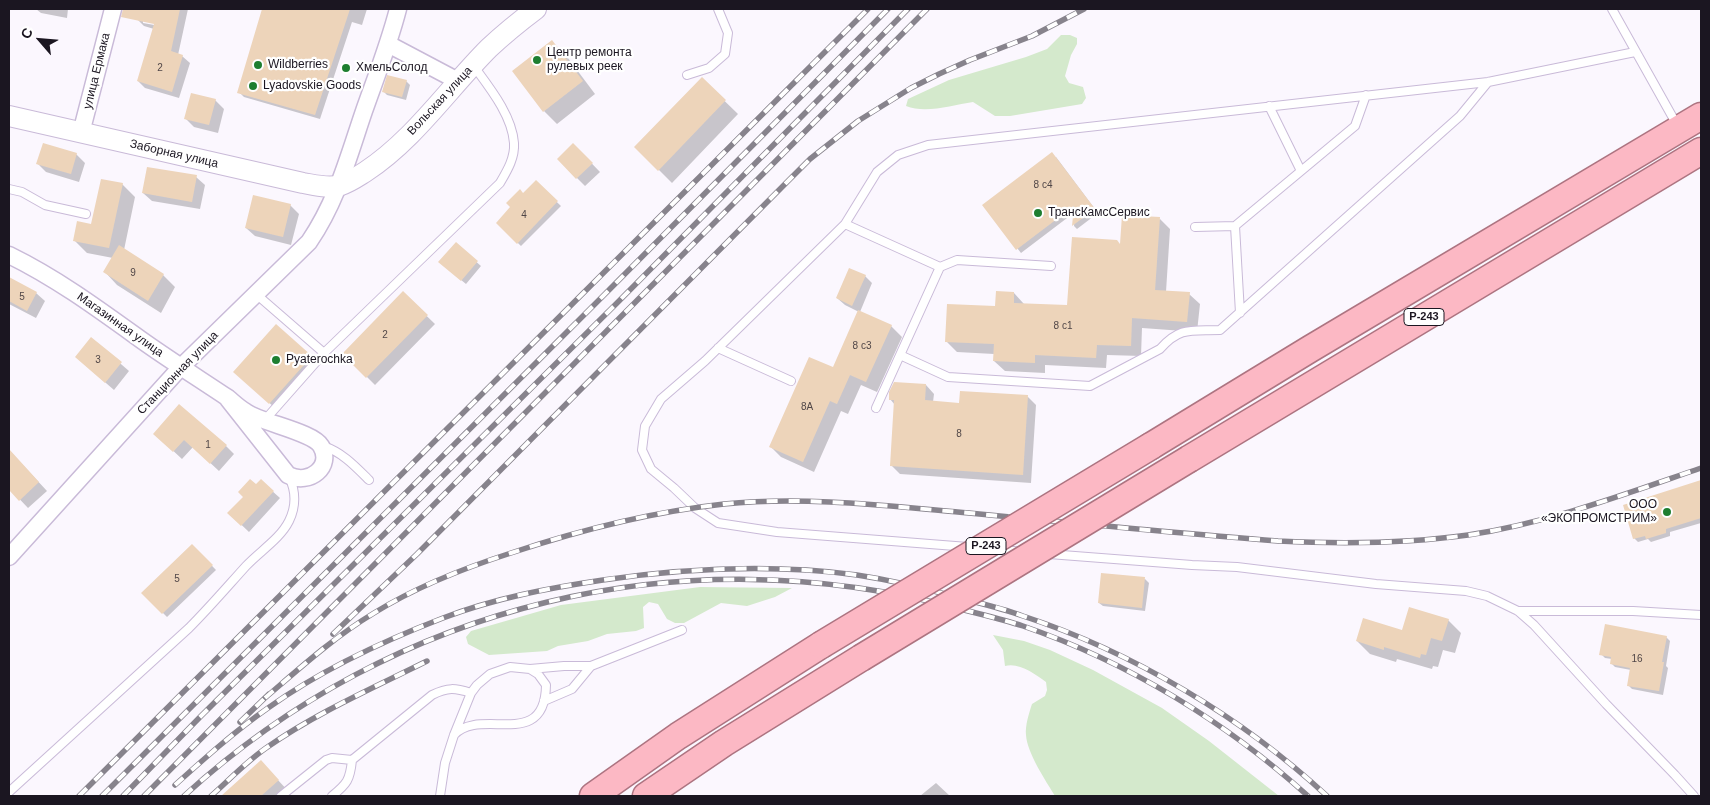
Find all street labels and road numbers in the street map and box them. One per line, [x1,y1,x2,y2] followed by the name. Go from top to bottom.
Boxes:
[81,31,113,111] street label: улица Ермака
[404,64,476,138] street label: Вольская улица
[128,137,220,171] street label: Заборная улица
[74,290,166,360] street label: Магазинная улица
[1404,308,1444,326] road number: Р-243
[135,328,221,418] street label: Станционная улица
[966,538,1006,554] road number: Р-243

